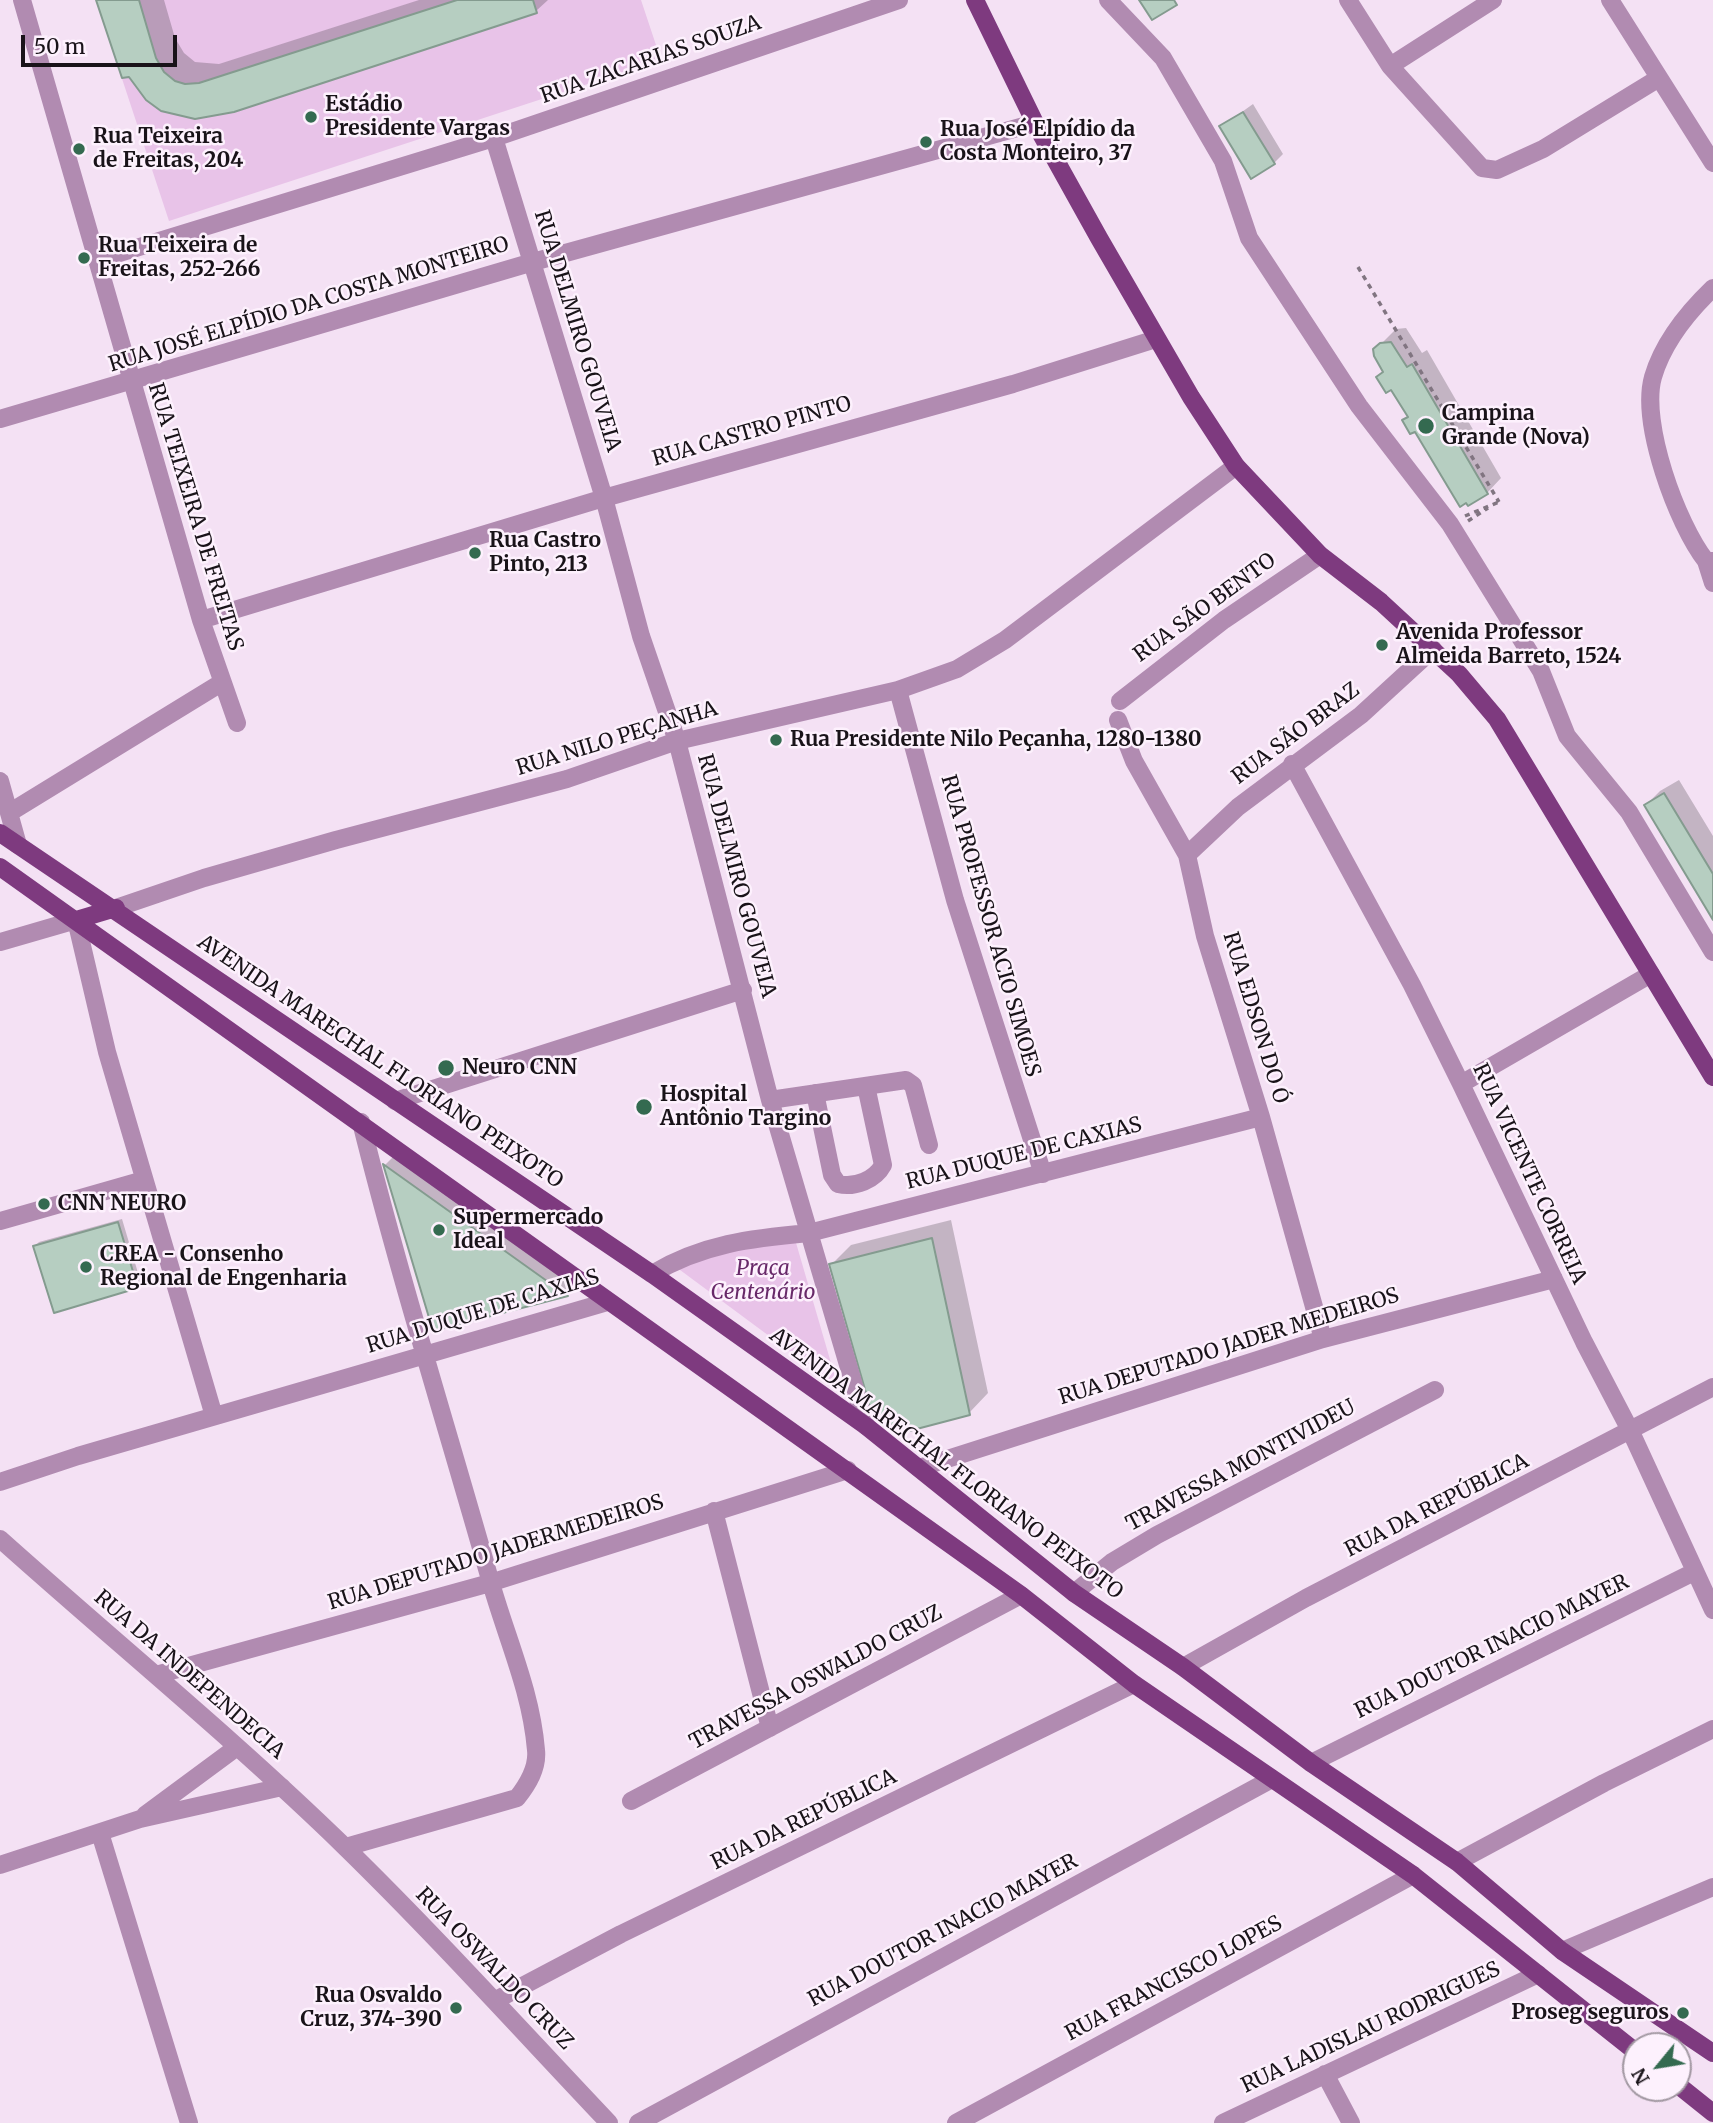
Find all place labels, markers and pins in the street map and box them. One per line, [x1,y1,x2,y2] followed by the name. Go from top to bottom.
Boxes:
[325,92,510,142] place label: Estádio Presidente Vargas
[303,109,319,125] marker: Estádio Presidente Vargas
[940,117,1135,167] place label: Rua José Elpídio da Costa Monteiro, 37
[93,124,243,174] place label: Rua Teixeira de Freitas, 204
[918,134,934,150] marker: Rua José Elpídio da Costa Monteiro, 37
[71,141,87,157] marker: Rua Teixeira de Freitas, 204
[98,233,260,283] place label: Rua Teixeira de Freitas, 252-266
[76,250,92,266] marker: Rua Teixeira de Freitas, 252-266
[1442,401,1590,451] place label: Campina Grande (Nova)
[1416,416,1436,436] marker: Campina Grande (Nova)
[489,528,601,578] place label: Rua Castro Pinto, 213
[467,545,483,561] marker: Rua Castro Pinto, 213
[1396,620,1621,670] place label: Avenida Professor Almeida Barreto, 1524
[1374,637,1390,653] marker: Avenida Professor Almeida Barreto, 1524
[790,727,1202,753] place label: Rua Presidente Nilo Peçanha, 1280-1380
[768,732,784,748] marker: Rua Presidente Nilo Peçanha, 1280-1380
[462,1055,577,1081] place label: Neuro CNN
[436,1058,456,1078] marker: Neuro CNN
[660,1082,831,1132] place label: Hospital Antônio Targino
[634,1097,654,1117] marker: Hospital Antônio Targino
[58,1191,186,1217] place label: CNN NEURO
[36,1196,52,1212] marker: CNN NEURO
[453,1205,603,1255] place label: Supermercado Ideal
[431,1222,447,1238] marker: Supermercado Ideal
[100,1242,347,1292] place label: CREA - Consenho Regional de Engenharia
[78,1259,94,1275] marker: CREA - Consenho Regional de Engenharia
[300,1983,442,2033] place label: Rua Osvaldo Cruz, 374-390
[448,2000,464,2016] marker: Rua Osvaldo Cruz, 374-390
[1511,2000,1669,2026] place label: Proseg seguros
[1675,2005,1691,2021] marker: Proseg seguros

